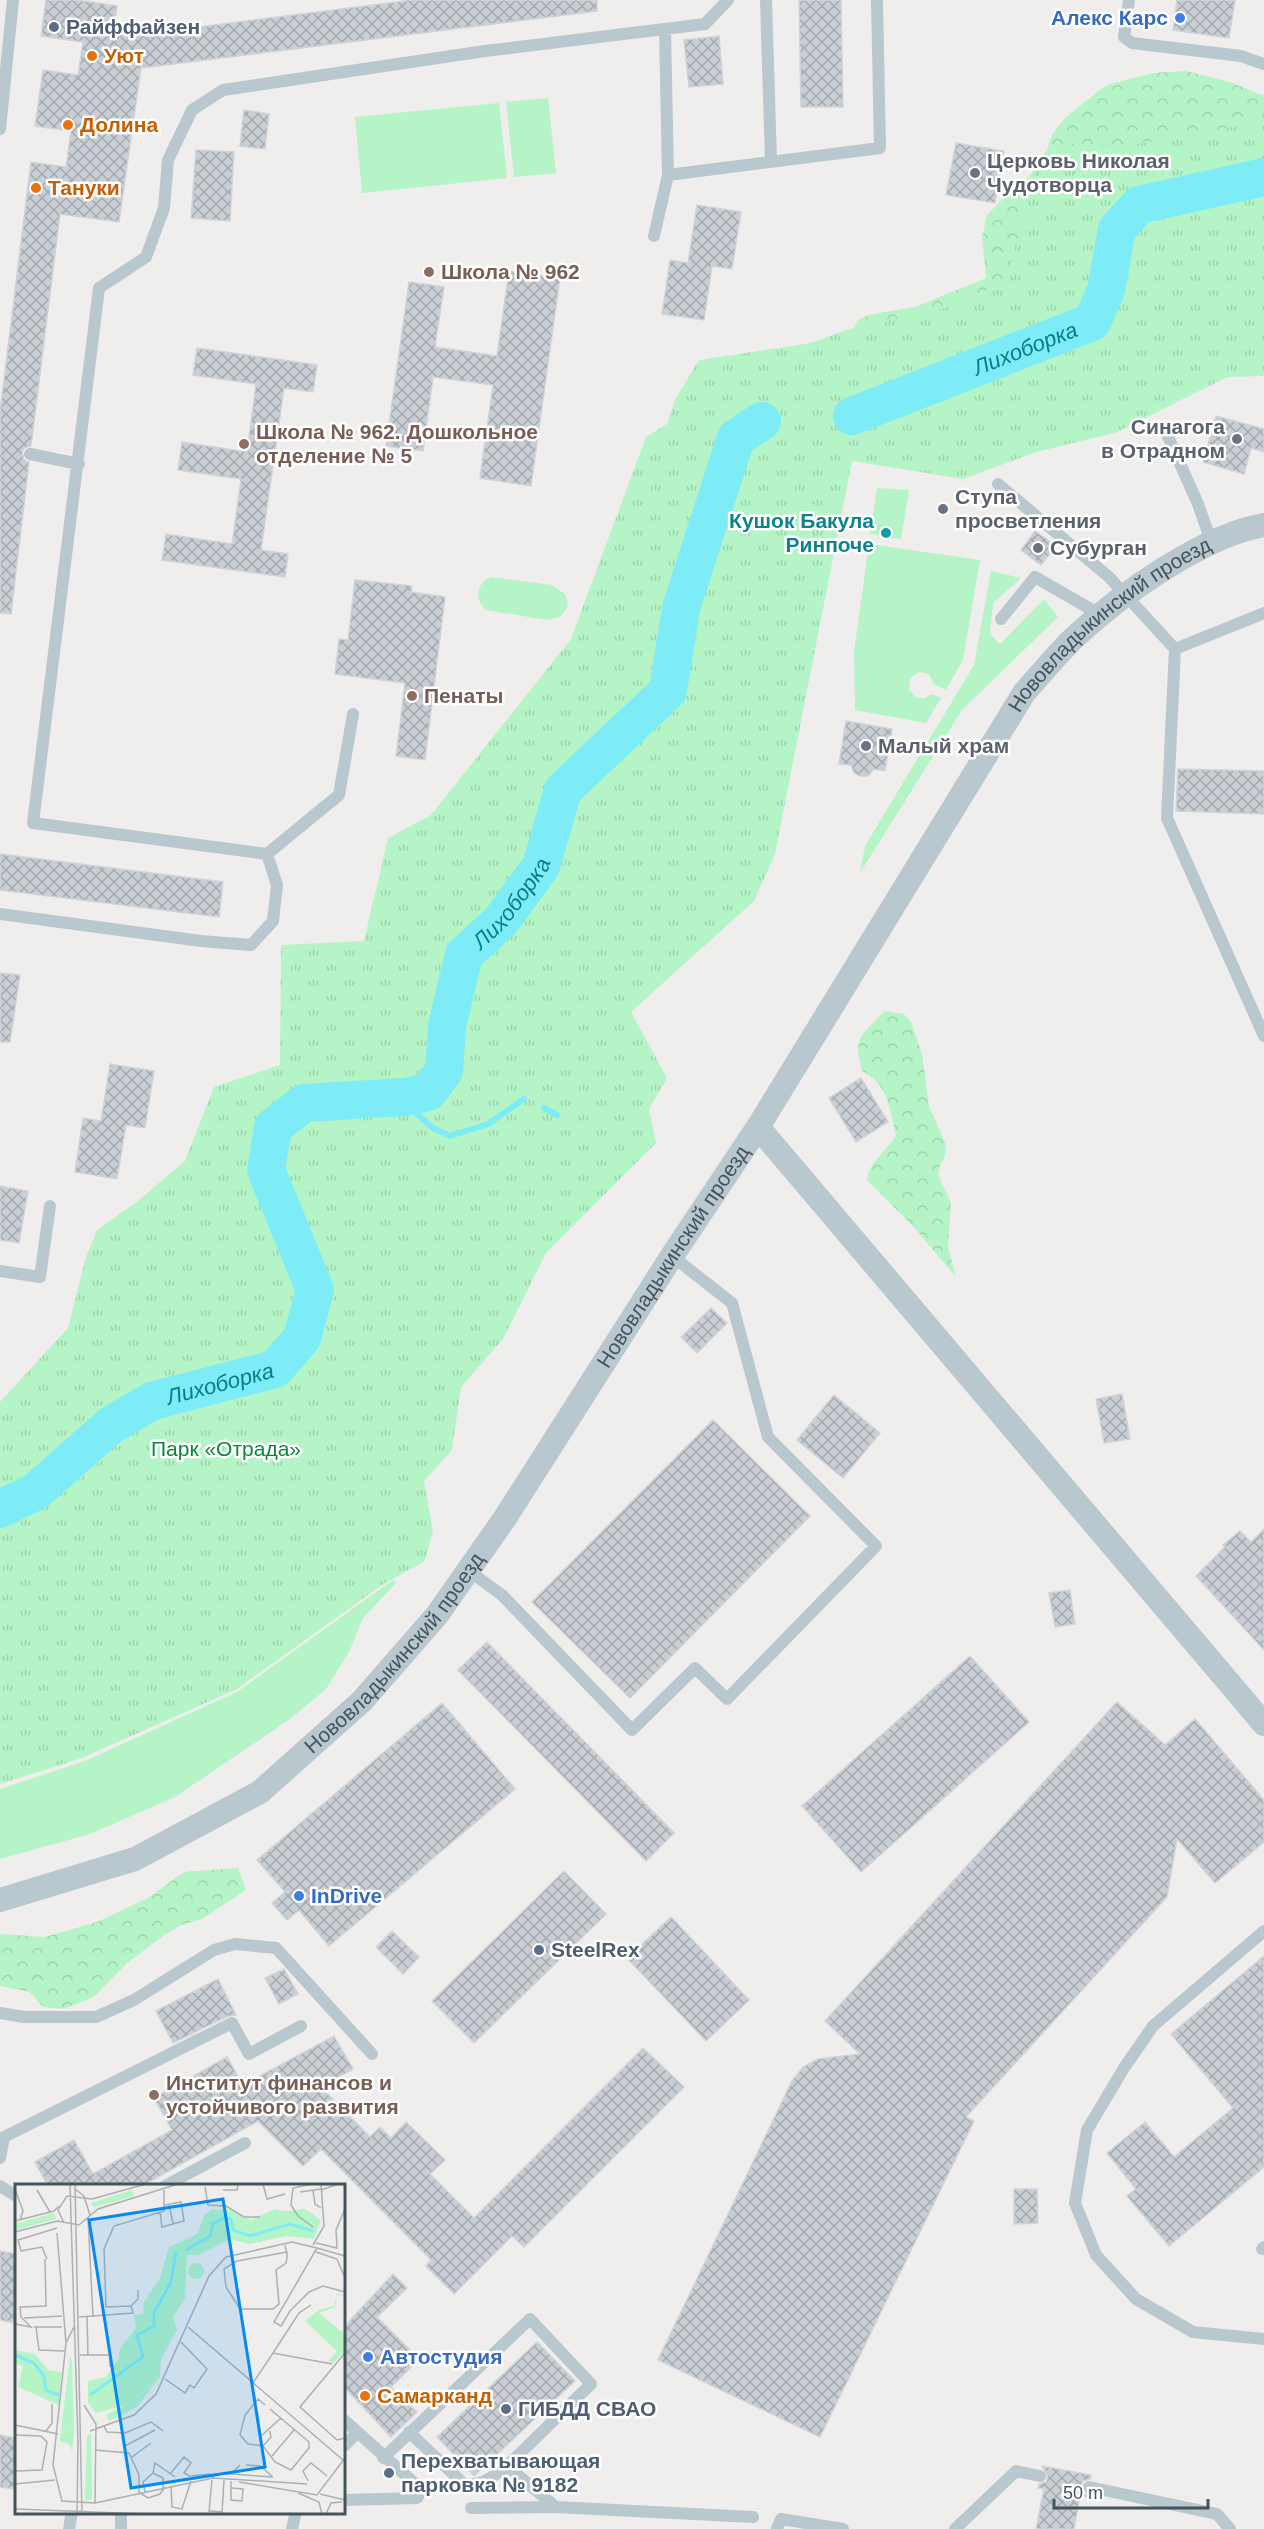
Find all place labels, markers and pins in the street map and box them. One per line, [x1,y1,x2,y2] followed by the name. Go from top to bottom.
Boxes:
[1051,6,1168,29] place label: Алекс Карс
[1173,11,1187,25] marker: Алекс Карс
[66,15,200,38] place label: Райффайзен
[47,20,61,34] marker: Райффайзен
[104,44,144,67] place label: Уют
[85,49,99,63] marker: Уют
[80,113,158,136] place label: Долина
[61,118,75,132] marker: Долина
[987,149,1170,196] place label: Церковь Николая Чудотворца
[968,166,982,180] marker: Церковь Николая Чудотворца
[48,176,120,199] place label: Тануки
[29,181,43,195] marker: Тануки
[441,260,580,283] place label: Школа № 962
[422,265,436,279] marker: Школа № 962
[1101,415,1225,462] place label: Синагога в Отрадном
[256,420,538,467] place label: Школа № 962. Дошкольное отделение № 5
[1230,432,1244,446] marker: Синагога в Отрадном
[237,437,251,451] marker: Школа № 962. Дошкольное отделение № 5
[955,485,1101,532] place label: Ступа просветления
[936,502,950,516] marker: Ступа просветления
[729,509,874,556] place label: Кушок Бакула Ринпоче
[879,526,893,540] marker: Кушок Бакула Ринпоче
[1050,536,1147,559] place label: Субурган
[1031,541,1045,555] marker: Субурган
[424,684,503,707] place label: Пенаты
[405,689,419,703] marker: Пенаты
[878,734,1009,757] place label: Малый храм
[859,739,873,753] marker: Малый храм
[311,1884,382,1907] place label: InDrive
[292,1889,306,1903] marker: InDrive
[551,1938,640,1961] place label: SteelRex
[532,1943,546,1957] marker: SteelRex
[166,2071,399,2118] place label: Институт финансов и устойчивого развития
[147,2088,161,2102] marker: Институт финансов и устойчивого развития
[380,2345,503,2368] place label: Автостудия
[361,2350,375,2364] marker: Автостудия
[377,2384,492,2407] place label: Самарканд
[358,2389,372,2403] marker: Самарканд
[518,2397,656,2420] place label: ГИБДД СВАО
[499,2402,513,2416] marker: ГИБДД СВАО
[401,2449,600,2496] place label: Перехватывающая парковка № 9182
[382,2466,396,2480] marker: Перехватывающая парковка № 9182

